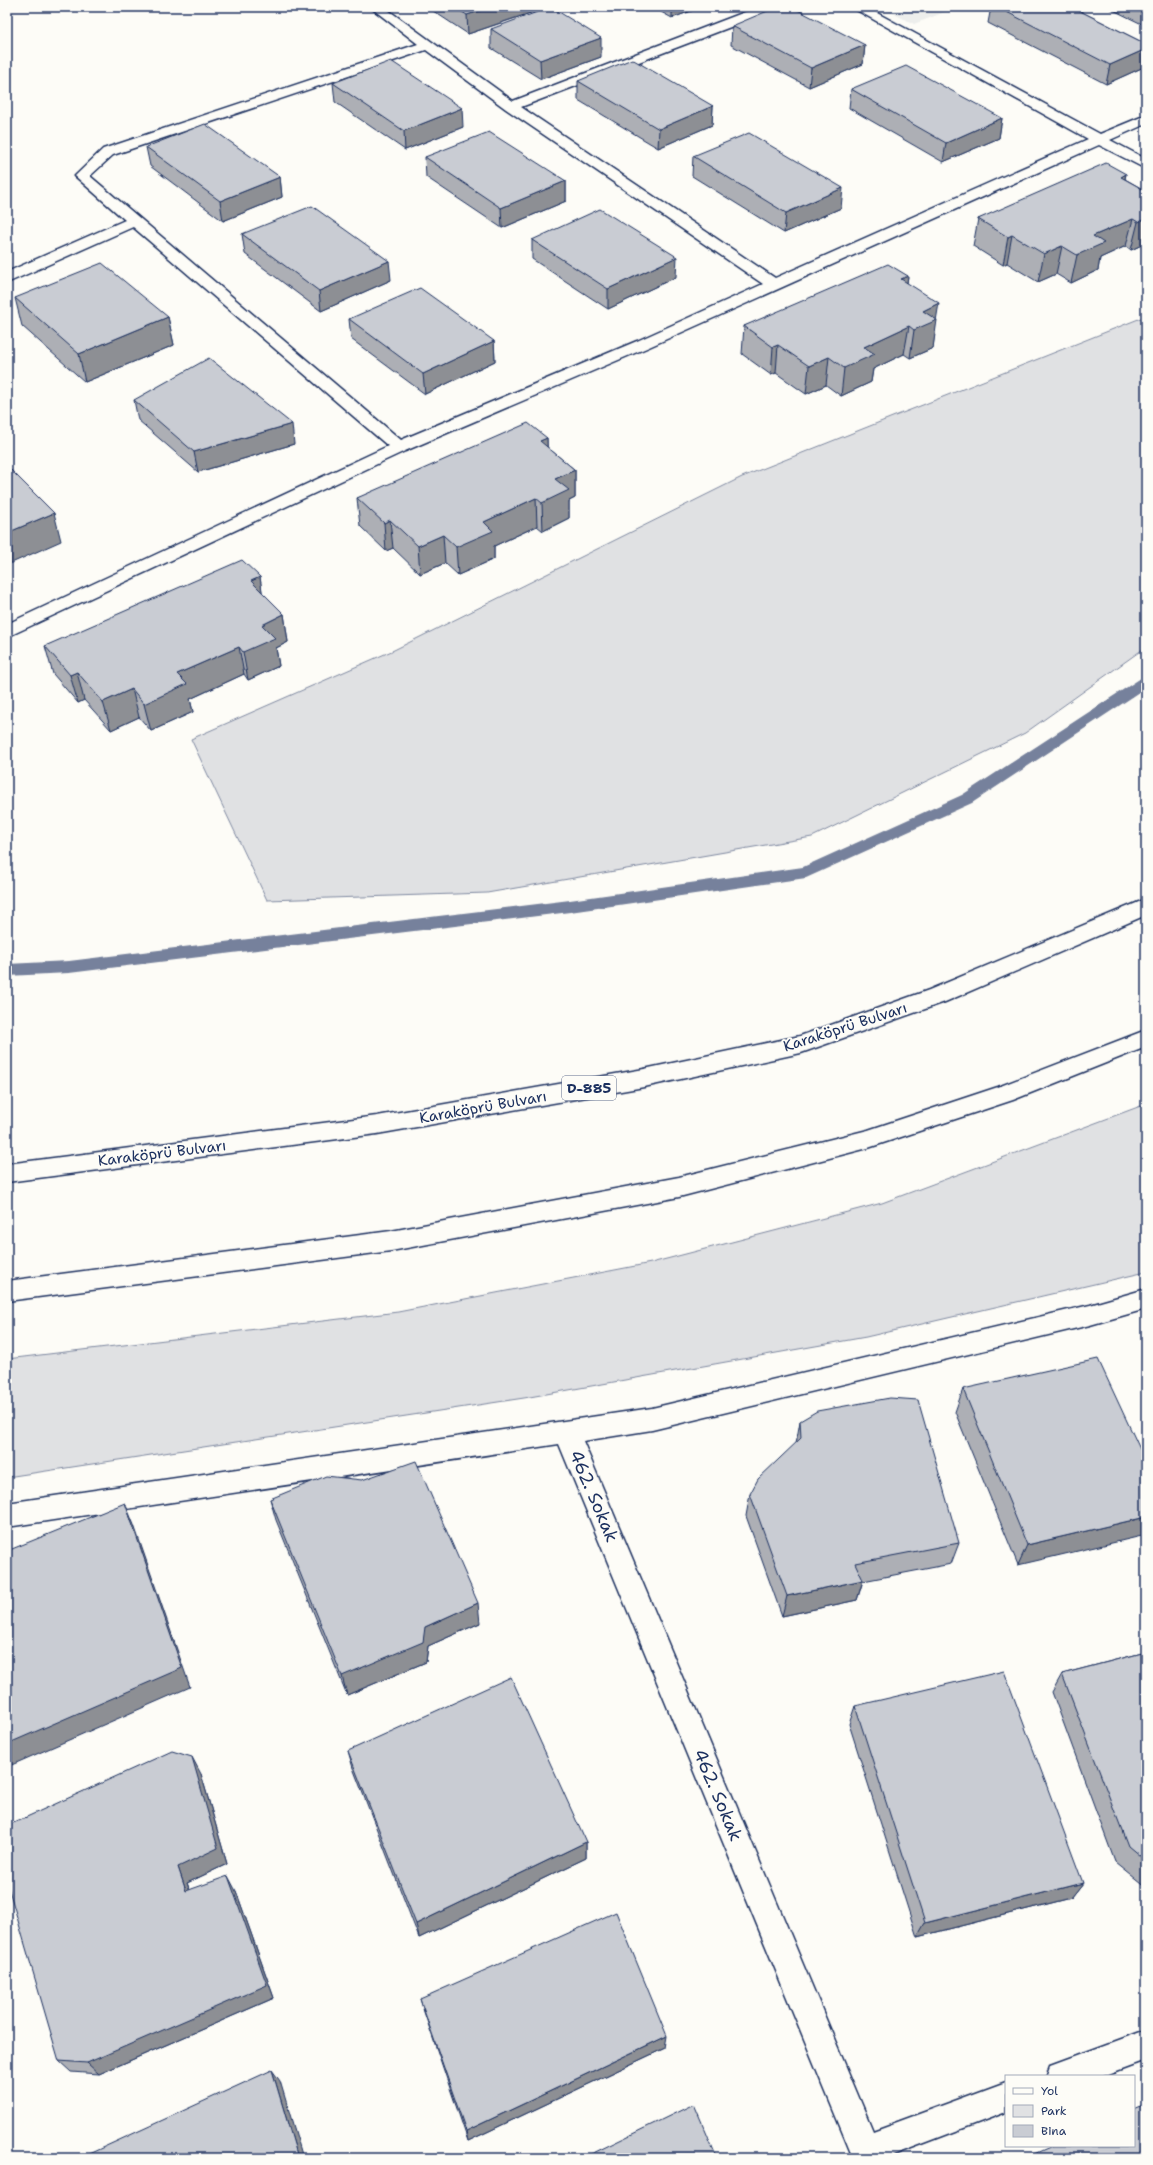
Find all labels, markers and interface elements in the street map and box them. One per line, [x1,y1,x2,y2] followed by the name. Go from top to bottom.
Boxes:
[781,998,909,1056] street label: Karaköprü Bulvarı
[562,1076,616,1100] road number: D-885
[418,1086,548,1128] street label: Karaköprü Bulvarı
[97,1135,227,1171] street label: Karaköprü Bulvarı
[564,1446,624,1546] street label: 462. Sokak
[688,1745,748,1845] street label: 462. Sokak
[1005,2075,1135,2147] legend
[1041,2083,1058,2099] text: Yol
[1041,2103,1067,2119] text: Park
[1041,2123,1067,2139] text: Bina

